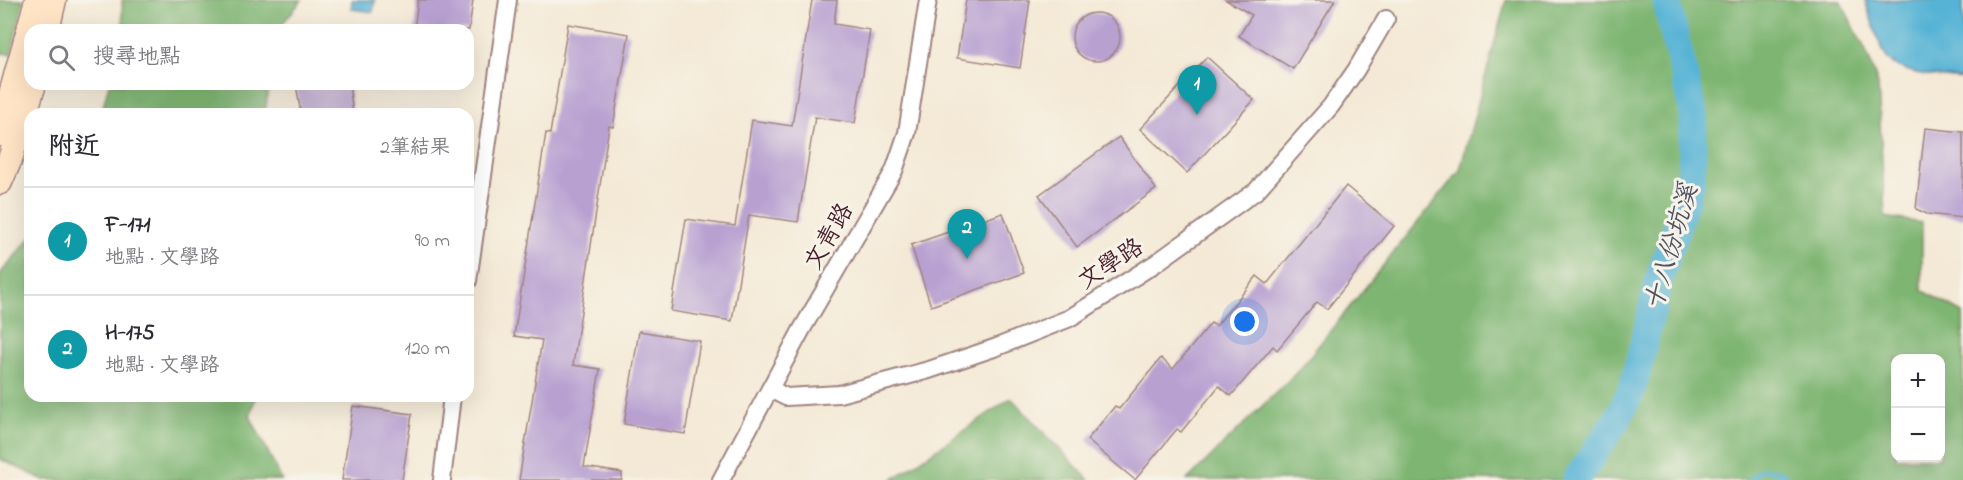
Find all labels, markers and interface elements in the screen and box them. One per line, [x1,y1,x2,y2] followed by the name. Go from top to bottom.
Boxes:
[24,24,474,90] search box
[45,41,78,74] icon: search
[93,42,181,74] text: 搜尋地點
[1178,66,1216,115] pin: 1
[48,129,100,167] text: 附近
[380,134,450,163] text: 2筆結果
[1637,178,1710,316] water label: 十八份坑溪
[797,197,863,277] street label: 文青路
[105,210,151,242] text: F-171
[948,210,986,259] pin: 2
[64,227,71,256] text: 1
[415,227,450,256] text: 90 m
[1072,231,1151,299] street label: 文學路
[105,244,219,273] text: 地點 · 文學路
[1230,307,1259,336] your location
[105,318,155,350] text: H-175
[63,335,72,364] text: 2
[405,335,450,364] text: 120 m
[105,352,219,381] text: 地點 · 文學路
[1891,354,1945,462] map controls
[1891,354,1945,408] button: +
[1891,408,1945,462] button: −

